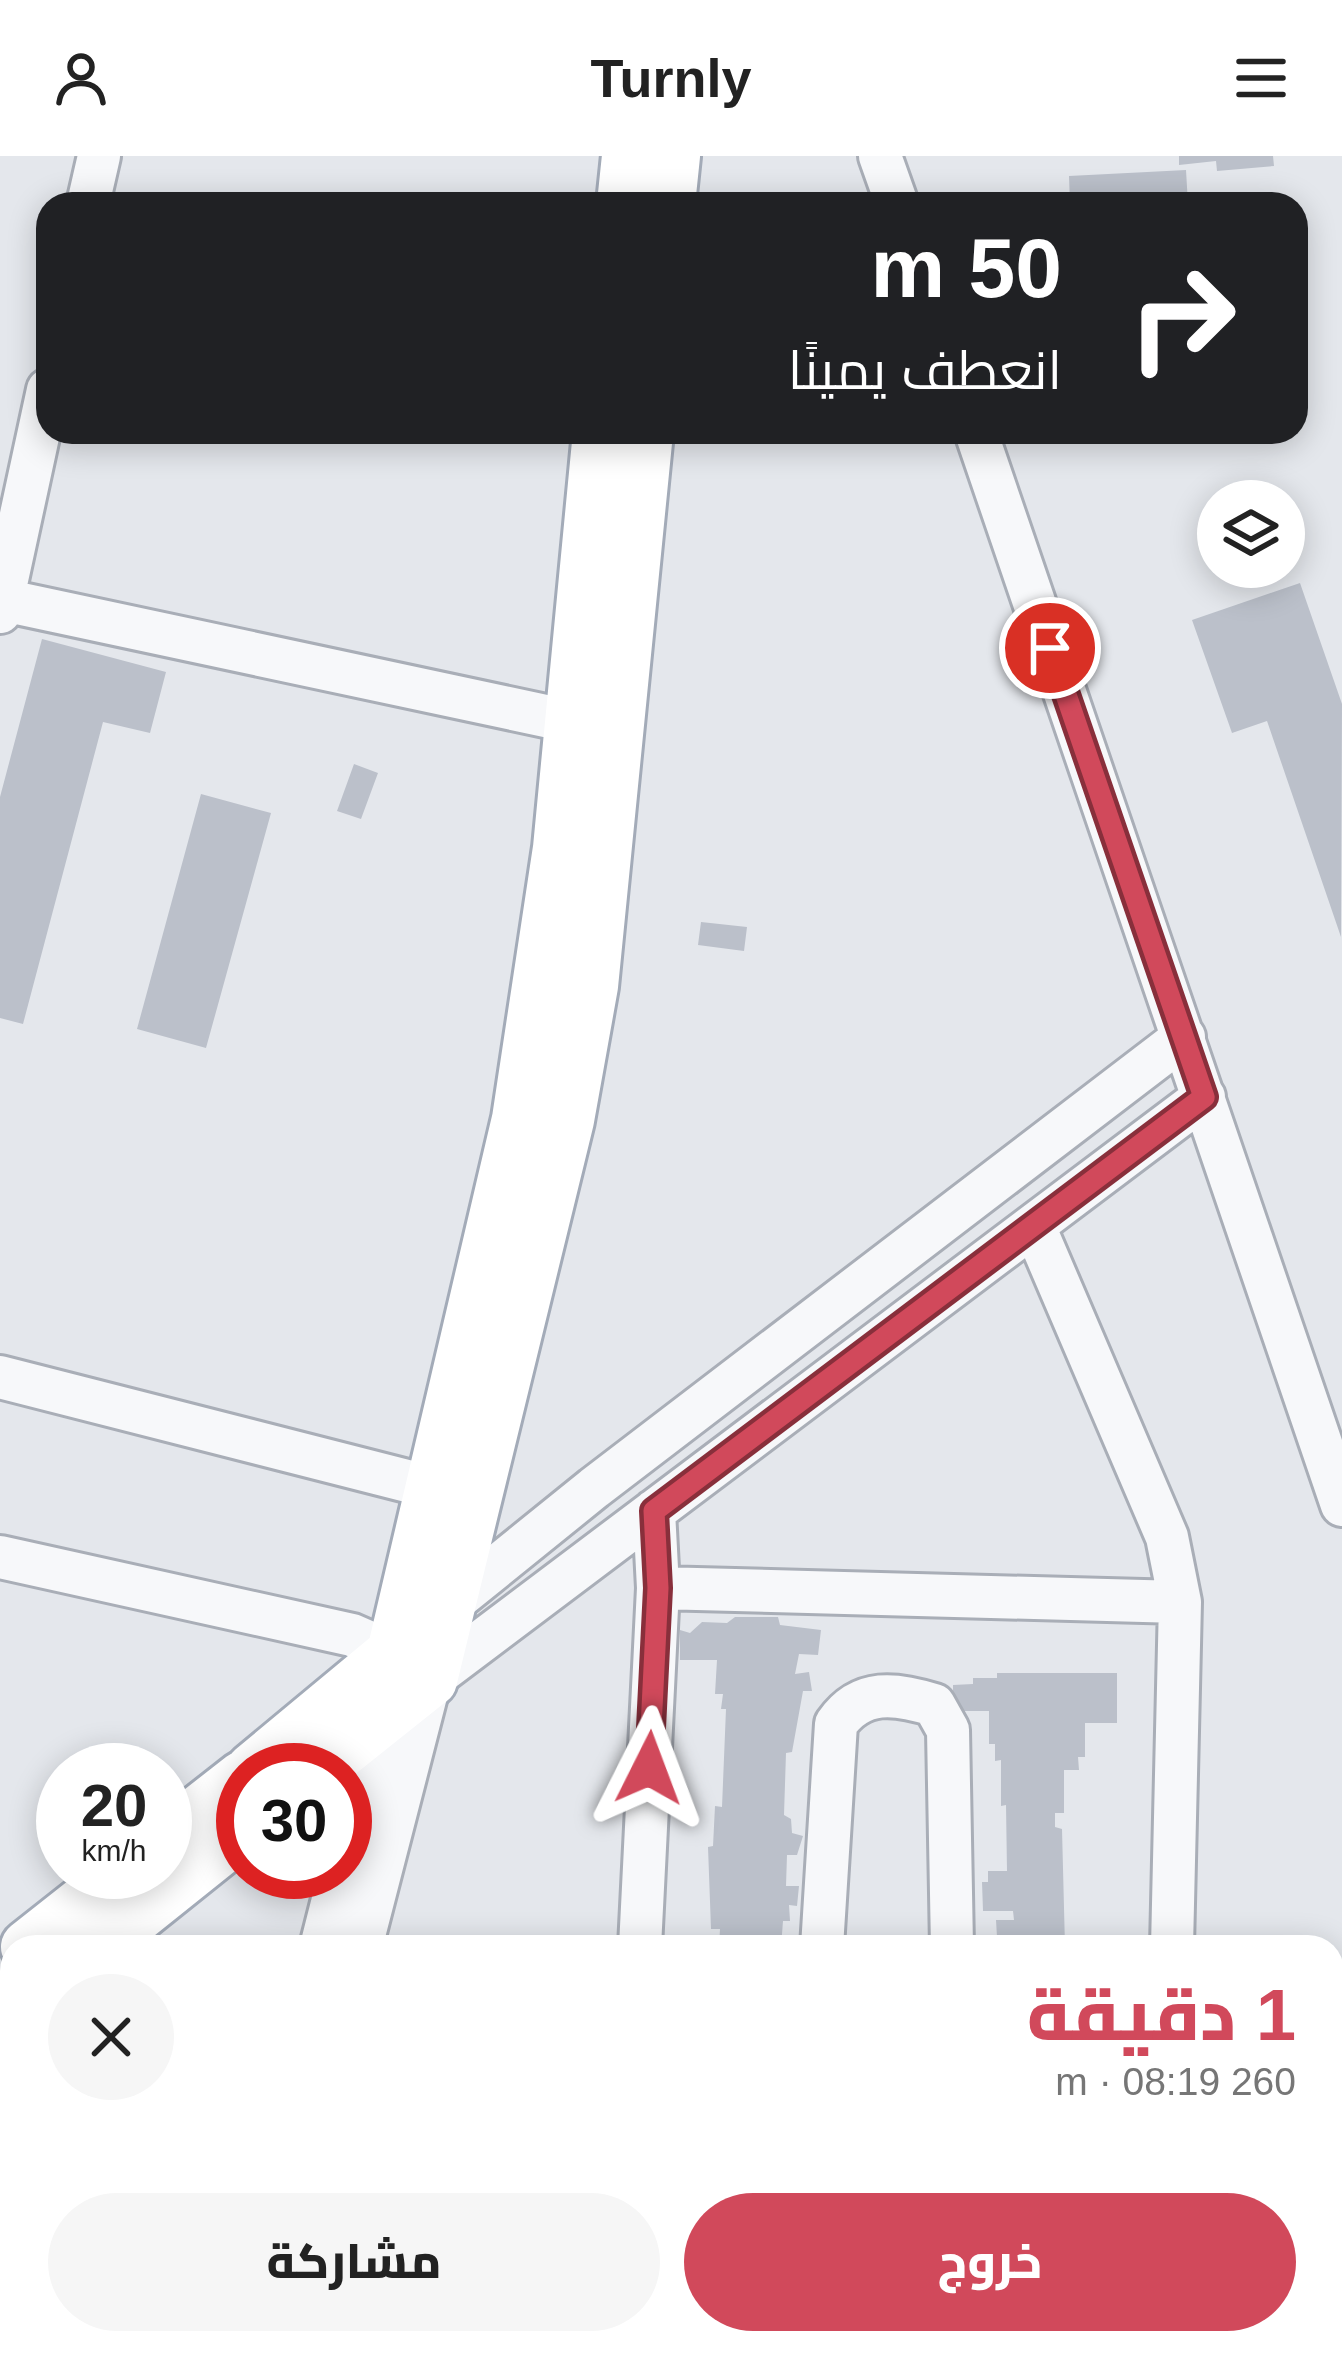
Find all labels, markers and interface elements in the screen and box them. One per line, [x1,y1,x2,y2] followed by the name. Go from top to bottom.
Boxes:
[48,45,114,111] icon: person
[1228,45,1294,111] icon: menu
[591,48,752,108] text: Turnly
[871,221,1062,315] text: 50 m
[1104,240,1260,396] icon: right
[788,340,1062,400] text: انعطف يمينًا
[1197,480,1305,588] map controls
[1197,480,1305,588] button: layers
[999,597,1101,699] pin
[1017,615,1083,681] icon: arrive
[586,1705,712,1831] position arrow
[216,1743,372,1899] speed limit sign: 30
[81,1772,147,1839] text: 20
[81,1834,147,1867] text: km/h
[48,1974,174,2100] button: close
[1027,1975,1296,2055] text: 1 دقيقة
[1055,2060,1296,2103] text: 260 m · 08:19
[48,2193,660,2331] button: مشاركة
[684,2193,1296,2331] button: خروج

